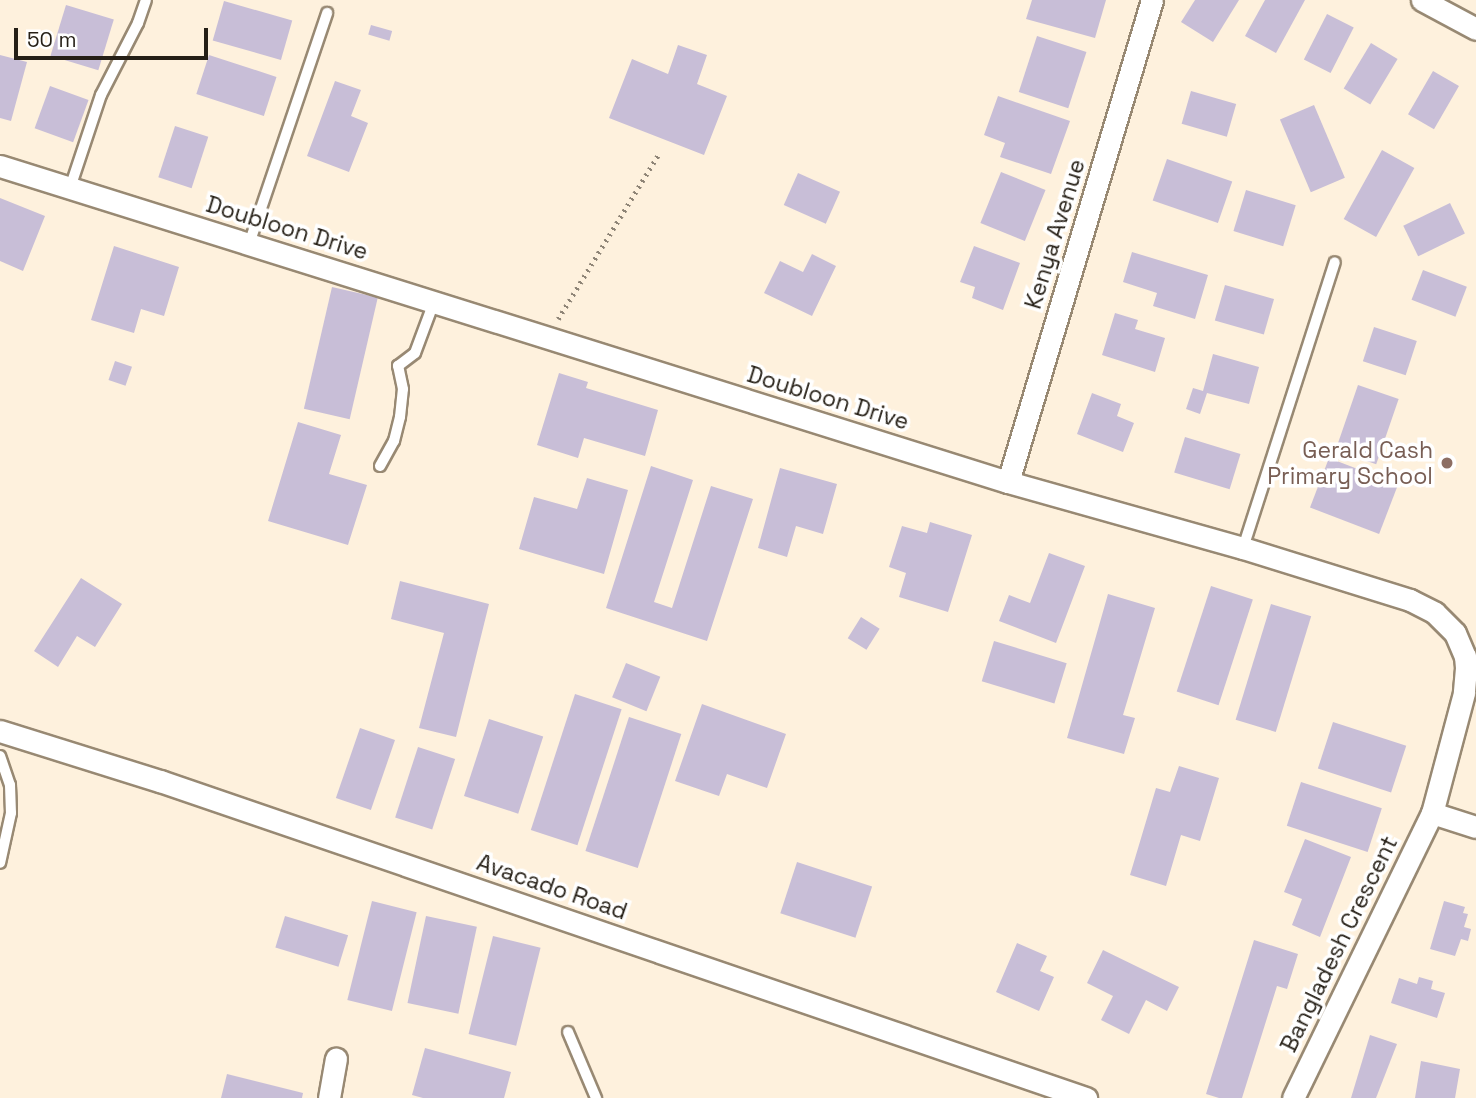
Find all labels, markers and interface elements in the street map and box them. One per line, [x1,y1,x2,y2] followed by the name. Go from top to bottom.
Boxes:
[18,14,212,58] scale bar
[27,26,77,53] text: 50 m
[1019,156,1091,312] street label: Kenya Avenue
[203,190,371,266] street label: Doubloon Drive
[744,360,912,436] street label: Doubloon Drive
[1267,436,1433,490] place label: Gerald Cash Primary School
[1439,455,1455,471] marker: Gerald Cash Primary School
[1275,831,1403,1057] street label: Bangladesh Crescent
[473,848,631,926] street label: Avacado Road

